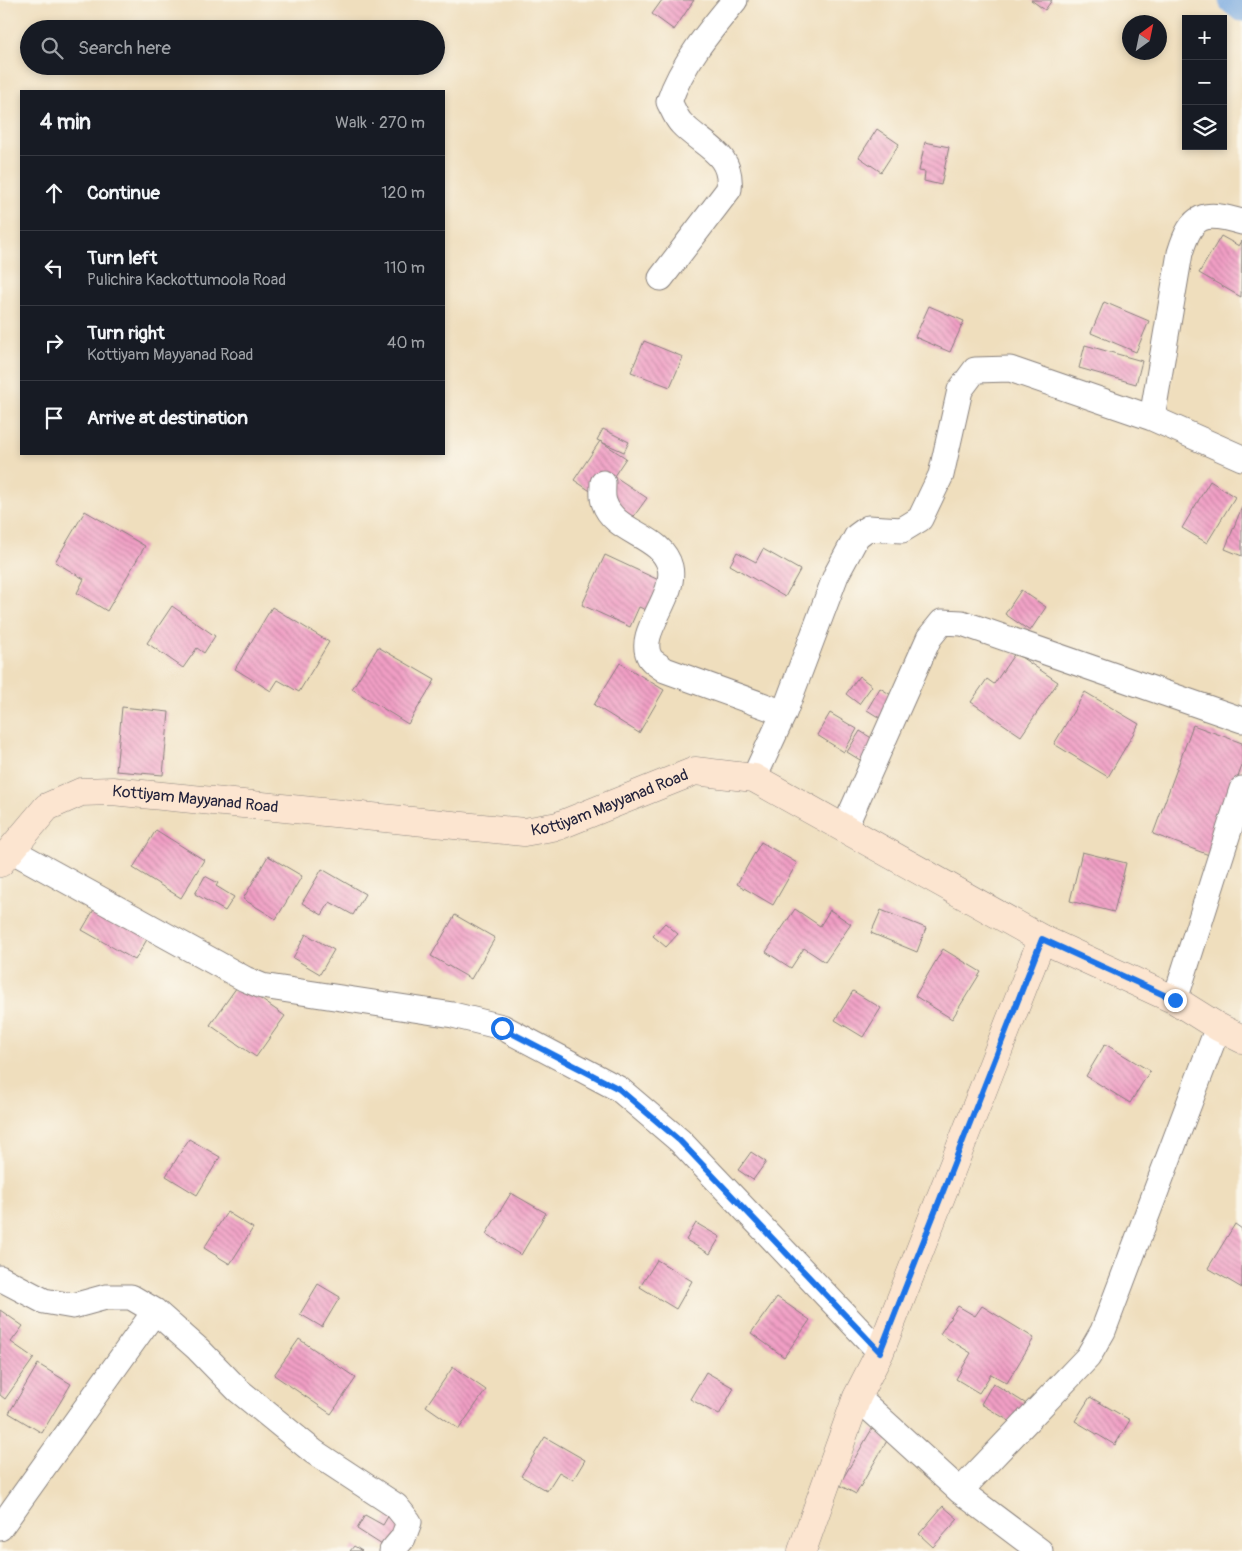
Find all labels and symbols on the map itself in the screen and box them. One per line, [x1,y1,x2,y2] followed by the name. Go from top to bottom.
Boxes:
[1122,15,1167,60] north arrow
[529,765,691,841] street label: Kottiyam Mayyanad Road
[111,781,279,817] street label: Kottiyam Mayyanad Road
[1164,989,1187,1012] route end
[491,1017,514,1040] route start

